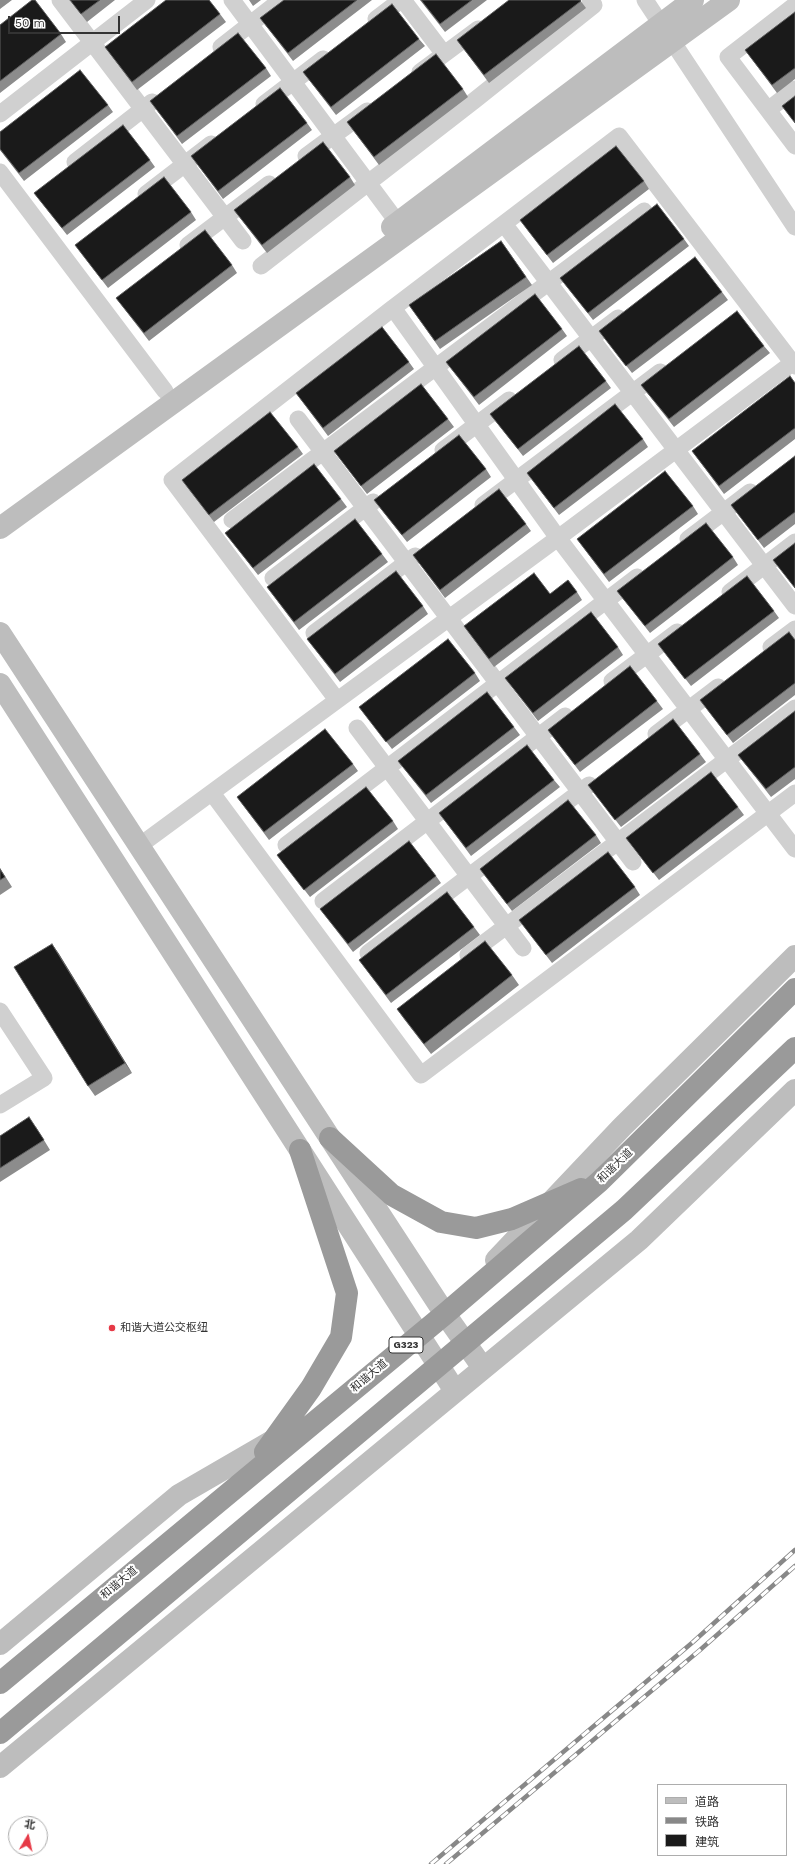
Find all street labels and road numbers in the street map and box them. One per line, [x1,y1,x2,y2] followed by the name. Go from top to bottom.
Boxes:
[595,1146,635,1186] street label: 和谐大道
[389,1337,423,1353] road number: G323
[348,1357,390,1395] street label: 和谐大道
[98,1564,140,1602] street label: 和谐大道

